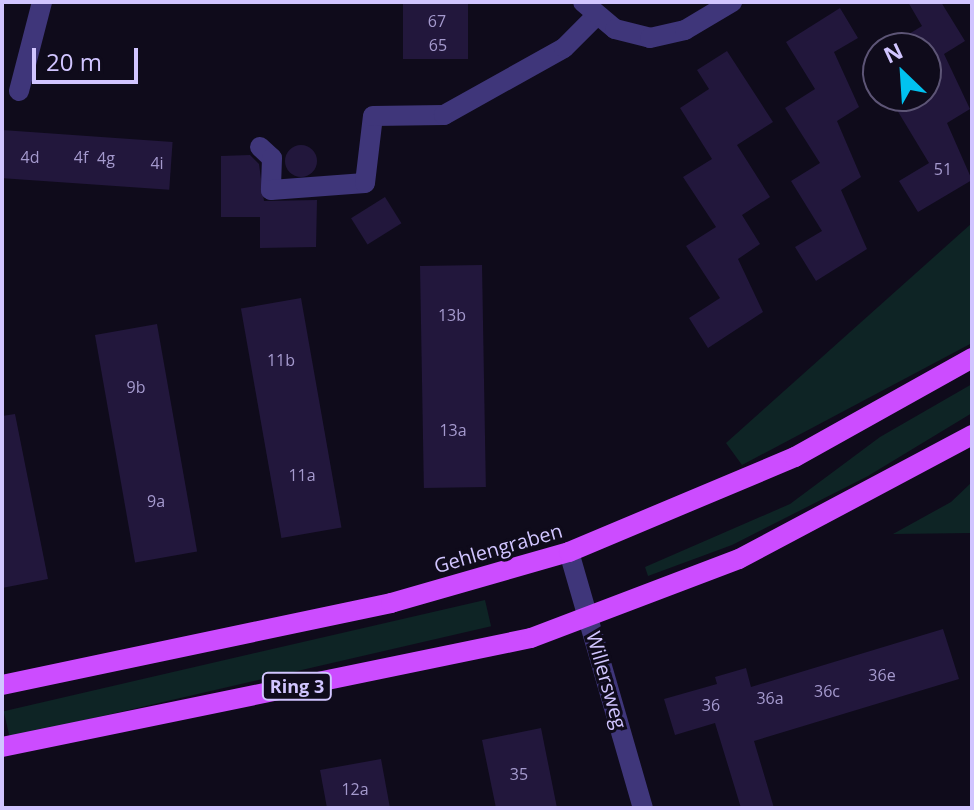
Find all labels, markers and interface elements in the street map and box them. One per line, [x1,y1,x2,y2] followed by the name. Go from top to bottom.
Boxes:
[428,11,446,31] house number: 67
[36,32,142,82] scale bar
[862,32,942,112] north arrow
[429,35,447,55] house number: 65
[878,35,907,69] text: N
[46,45,102,78] text: 20 m
[21,147,39,167] house number: 4d
[74,147,88,167] house number: 4f
[97,148,115,168] house number: 4g
[150,153,164,173] house number: 4i
[934,159,952,179] house number: 51
[438,305,466,325] house number: 13b
[267,350,295,370] house number: 11b
[127,377,145,397] house number: 9b
[439,420,467,440] house number: 13a
[288,465,316,485] house number: 11a
[147,491,165,511] house number: 9a
[431,518,565,578] street label: Gehlengraben
[582,629,632,731] street label: Willersweg
[868,665,896,685] house number: 36e
[261,672,333,700] road number: Ring 3
[814,681,840,701] house number: 36c
[756,688,784,708] house number: 36a
[702,695,720,715] house number: 36
[510,764,528,784] house number: 35
[341,779,369,799] house number: 12a

